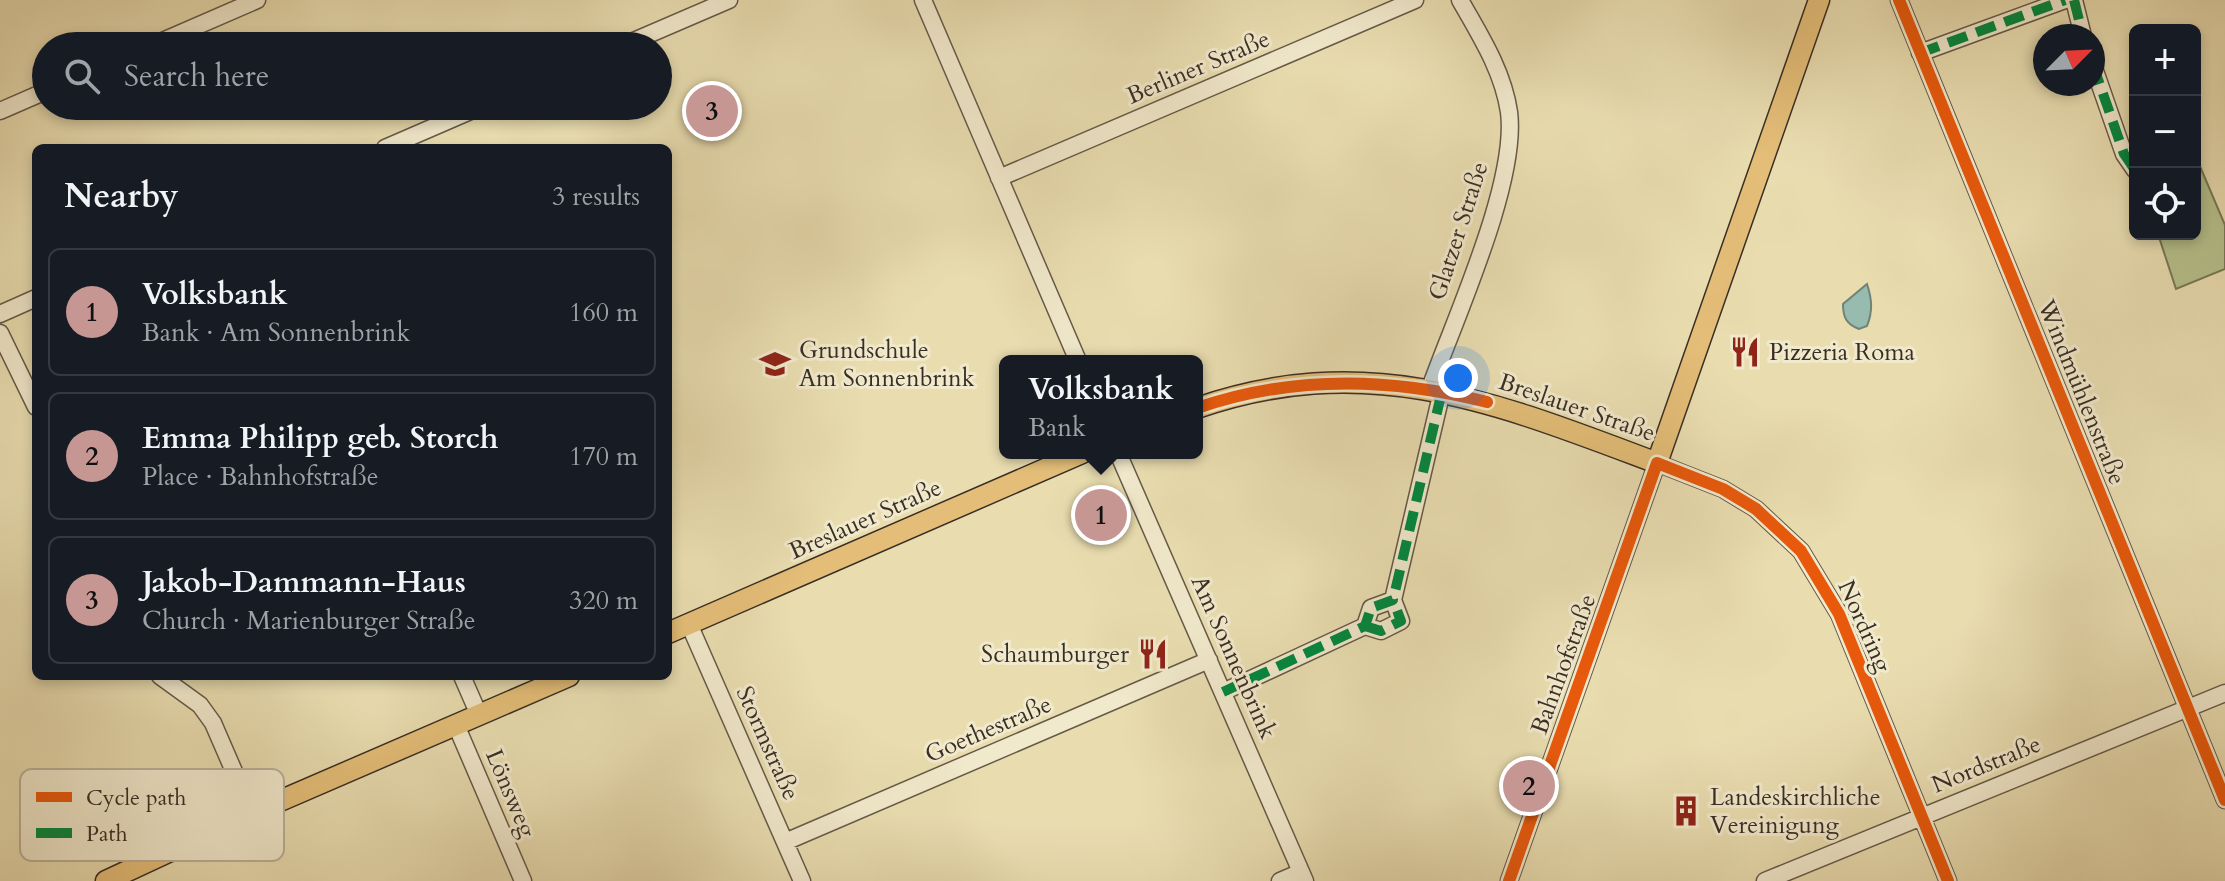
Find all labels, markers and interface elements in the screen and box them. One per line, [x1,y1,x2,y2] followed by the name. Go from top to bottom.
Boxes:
[1122,22,1275,112] street label: Berliner Straße
[2033,24,2105,96] north arrow
[2129,24,2201,240] map controls
[2129,24,2201,96] button: +
[32,32,672,120] search box
[60,54,104,98] icon: search
[124,56,269,97] text: Search here
[686,81,738,141] pin: 3
[2129,96,2201,168] button: −
[1421,158,1496,305] street label: Glatzer Straße
[2129,168,2201,240] button: locate
[64,173,179,219] text: Nearby
[552,179,640,214] text: 3 results
[142,274,288,315] text: Volksbank
[2029,294,2134,490] street label: Windmühlenstraße
[85,295,99,330] text: 1
[569,295,638,330] text: 160 m
[142,315,410,350] text: Bank · Am Sonnenbrink
[799,334,975,395] place label: Grundschule Am Sonnenbrink
[1728,335,1762,369] restaurant icon: Pizzeria Roma
[1769,336,1916,369] place label: Pizzeria Roma
[758,347,792,381] school or university icon: Grundschule Am Sonnenbrink
[999,355,1203,459] popup
[1438,358,1478,398] your location
[1494,365,1660,450] street label: Breslauer Straße
[1028,369,1174,410] text: Volksbank
[1028,410,1086,445] text: Bank
[142,418,499,459] text: Emma Philipp geb. Storch
[85,439,99,474] text: 2
[569,439,638,474] text: 170 m
[142,459,379,494] text: Place · Bahnhofstraße
[784,471,947,568] street label: Breslauer Straße
[1075,485,1127,545] pin: 1
[142,562,466,603] text: Jakob-Dammann-Haus
[1183,570,1284,744] street label: Am Sonnenbrink
[1830,575,1900,678] street label: Nordring
[85,583,99,618] text: 3
[569,583,638,618] text: 320 m
[1523,590,1604,739] street label: Bahnhofstraße
[142,603,476,638] text: Church · Marienburger Straße
[1136,637,1170,671] restaurant icon: Schaumburger
[981,638,1129,671] place label: Schaumburger
[728,681,807,805] street label: Stormstraße
[920,688,1057,771] street label: Goethestraße
[1927,728,2046,801] street label: Nordstraße
[477,744,544,843] street label: Lönsweg
[1503,756,1555,816] pin: 2
[20,769,284,861] legend
[1710,781,1881,842] place label: Landeskirchliche Vereinigung
[86,783,186,813] text: Cycle path
[1669,794,1703,828] building icon: Landeskirchliche Vereinigung
[86,819,128,849] text: Path

